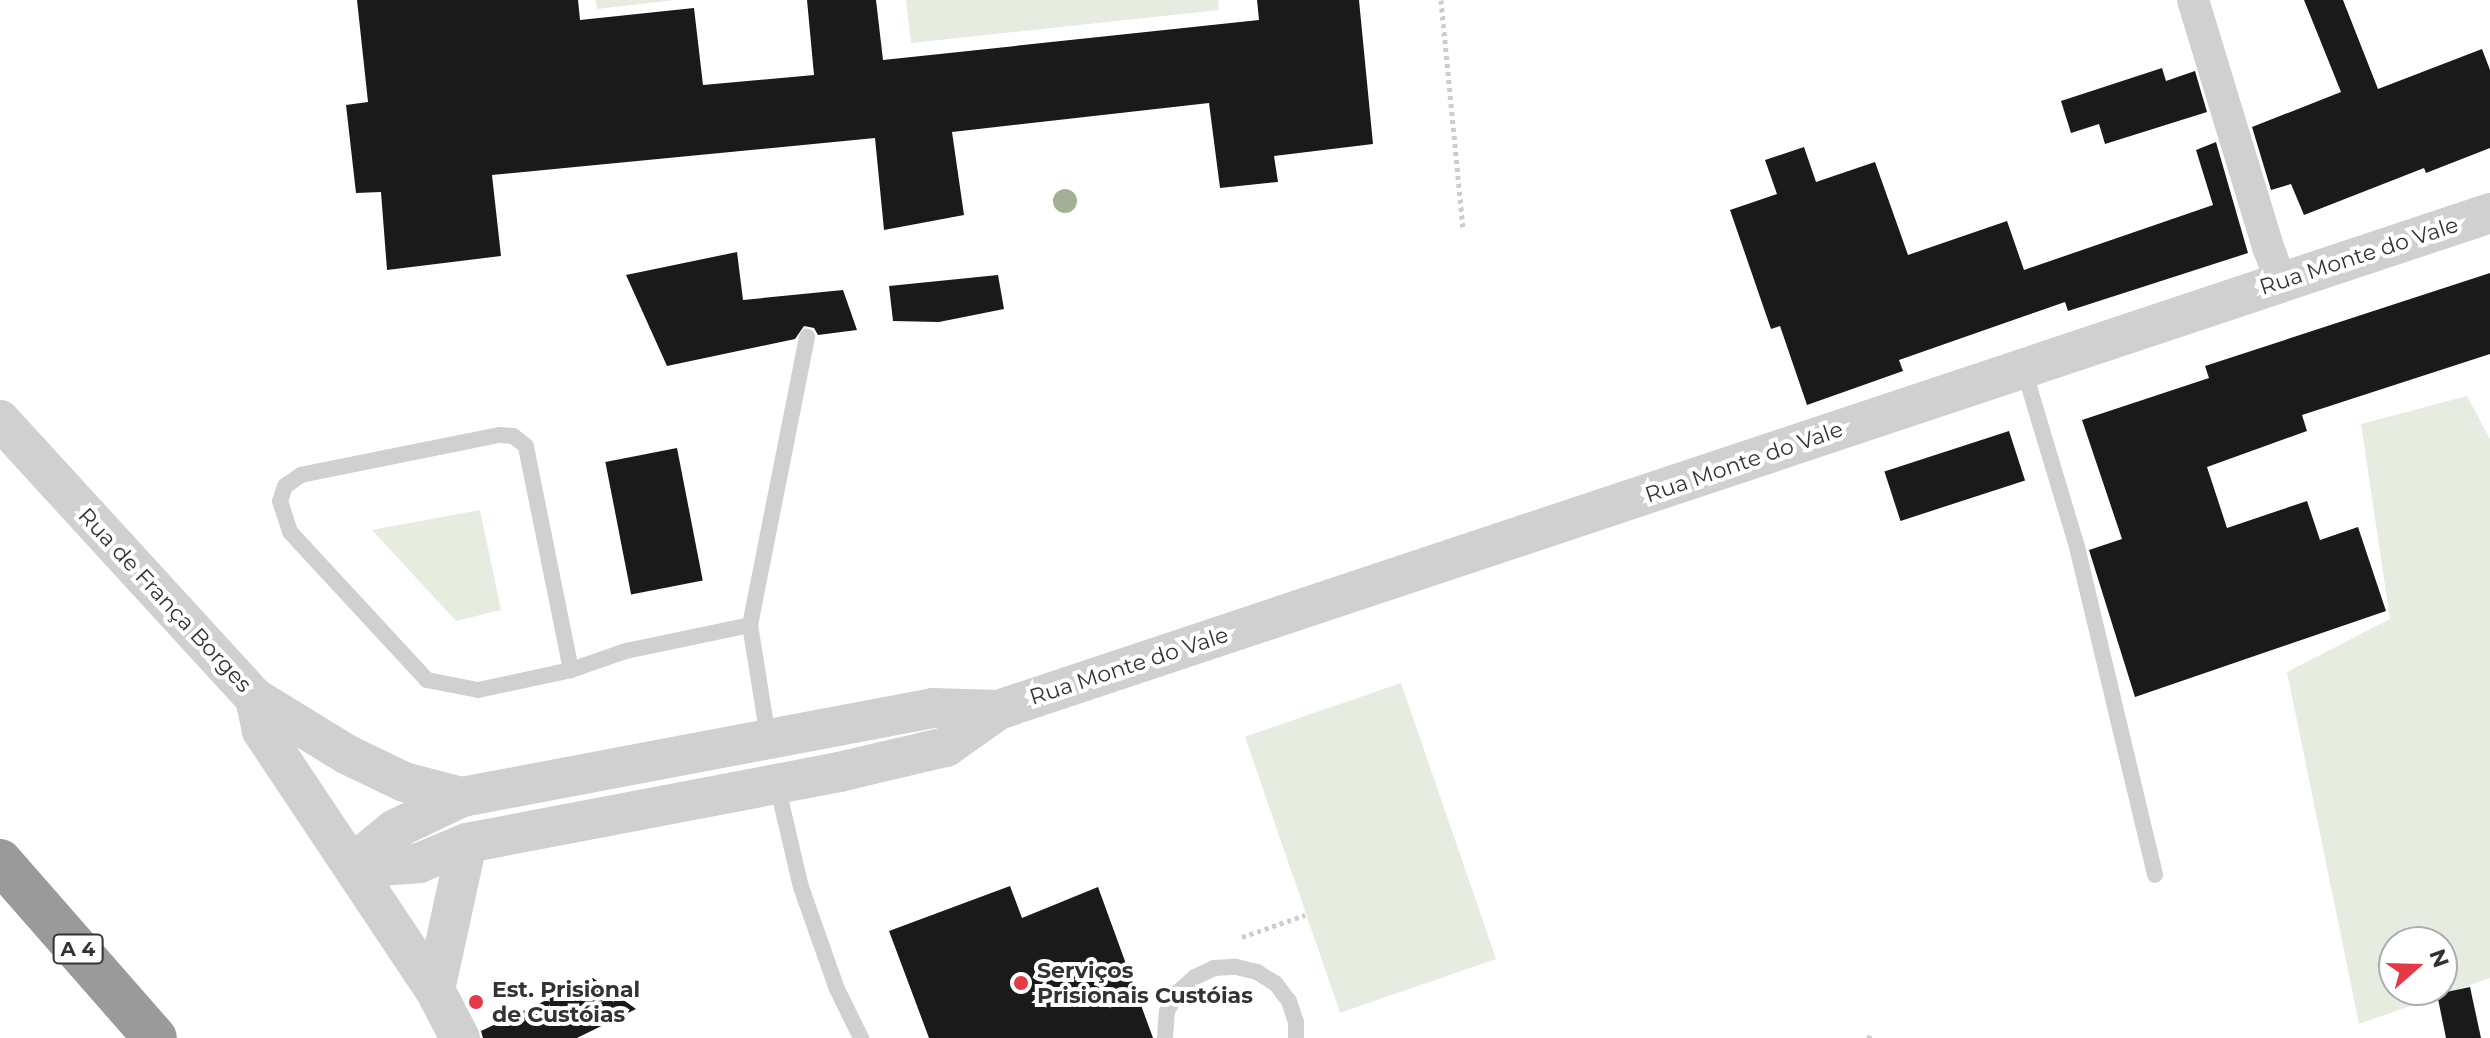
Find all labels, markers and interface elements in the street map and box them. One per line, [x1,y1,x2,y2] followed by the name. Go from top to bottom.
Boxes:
[2256,211,2462,301] street label: Rua Monte do Vale
[1642,416,1846,508] street label: Rua Monte do Vale
[73,502,257,698] street label: Rua de França Borges
[1026,621,1232,711] street label: Rua Monte do Vale
[2378,926,2458,1006] north arrow
[52,933,104,965] road number: A 4
[2423,945,2455,971] text: N
[1037,957,1253,1008] place label: Serviços Prisionais Custóias
[1012,974,1030,992] marker: Serviços Prisionais Custóias
[492,976,640,1028] place label: Est. Prisional de Custóias
[467,993,485,1011] marker: Est. Prisional de Custóias

